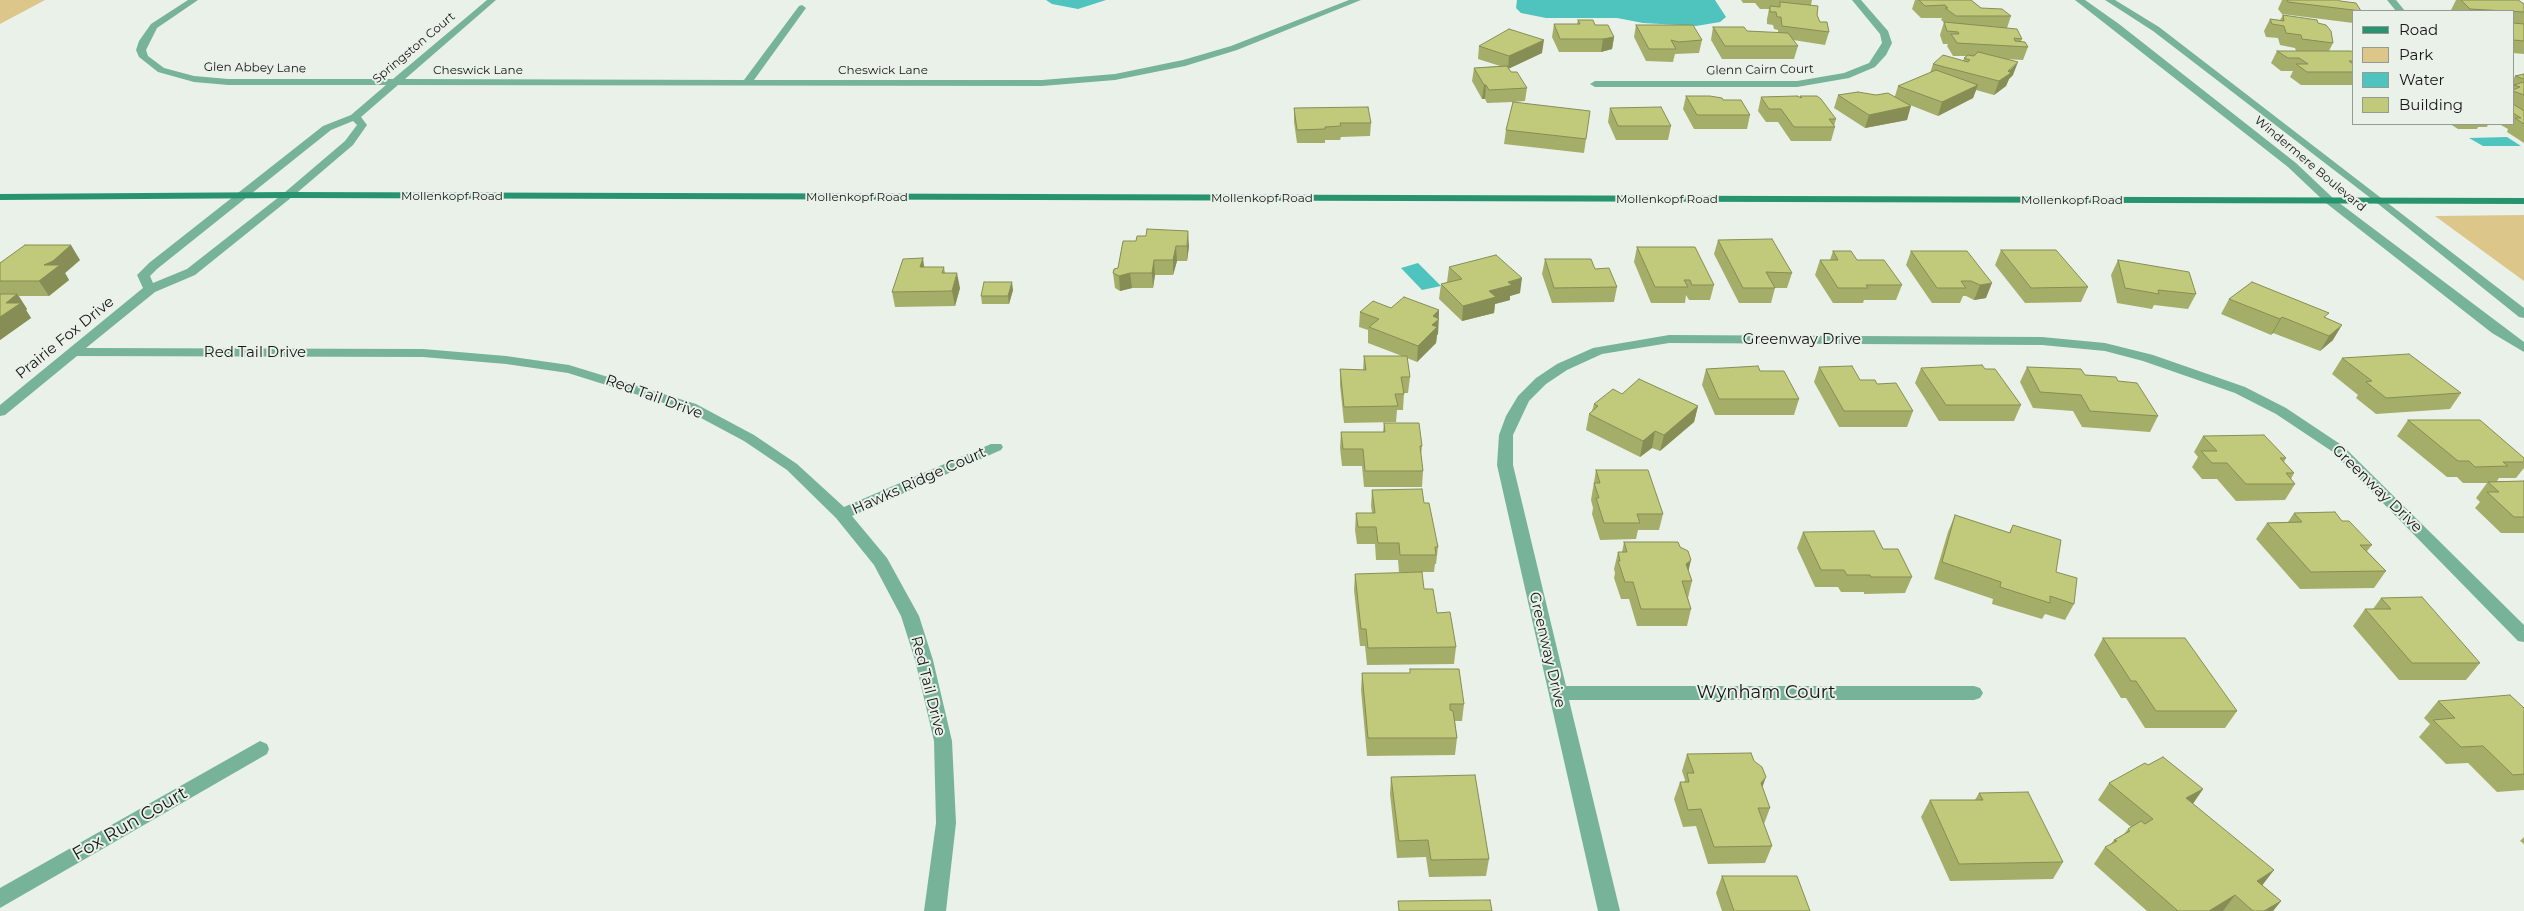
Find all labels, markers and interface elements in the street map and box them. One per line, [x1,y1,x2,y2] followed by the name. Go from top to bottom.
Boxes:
[370,9,458,87] street label: Springston Court
[2352,10,2514,125] legend
[2399,20,2438,39] text: Road
[2399,45,2433,64] text: Park
[204,60,306,76] street label: Glen Abbey Lane
[1706,62,1814,78] street label: Glenn Cairn Court
[433,63,523,77] street label: Cheswick Lane
[838,63,928,77] street label: Cheswick Lane
[2399,70,2445,89] text: Water
[2399,95,2463,114] text: Building
[2251,113,2369,215] street label: Windermere Boulevard
[401,189,503,203] street label: Mollenkopf Road
[806,190,908,204] street label: Mollenkopf Road
[1211,191,1313,205] street label: Mollenkopf Road
[1616,192,1718,206] street label: Mollenkopf Road
[2021,193,2123,207] street label: Mollenkopf Road
[12,293,118,383] street label: Prairie Fox Drive
[1743,331,1861,349] street label: Greenway Drive
[204,344,306,362] street label: Red Tail Drive
[603,371,705,423] street label: Red Tail Drive
[2328,441,2426,537] street label: Greenway Drive
[849,443,989,519] street label: Hawks Ridge Court
[1525,590,1569,710] street label: Greenway Drive
[907,634,949,738] street label: Red Tail Drive
[1696,682,1836,704] street label: Wynham Court
[69,782,191,866] street label: Fox Run Court

